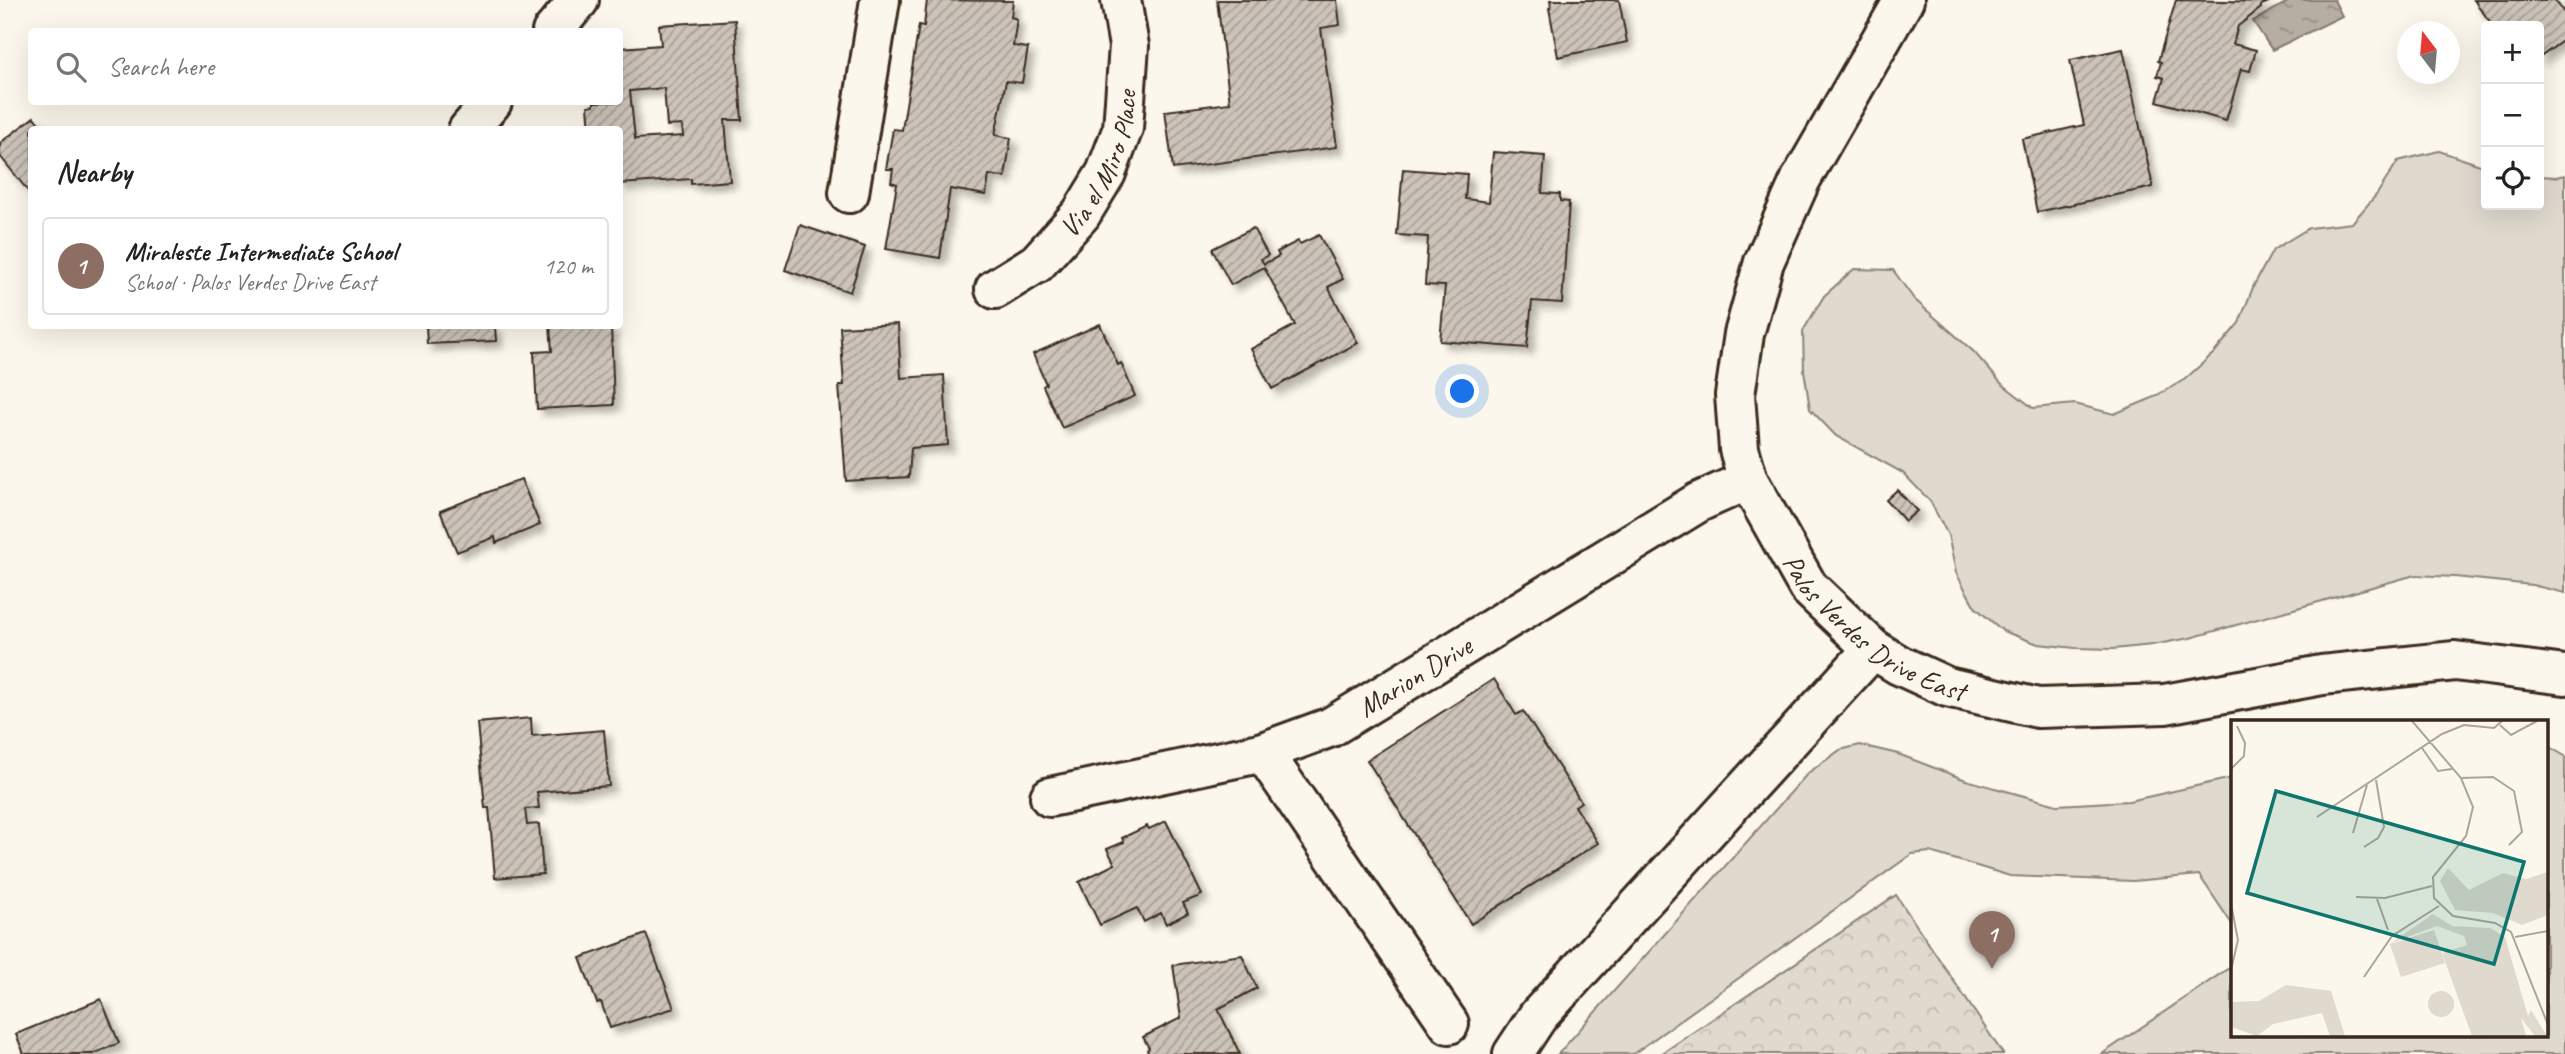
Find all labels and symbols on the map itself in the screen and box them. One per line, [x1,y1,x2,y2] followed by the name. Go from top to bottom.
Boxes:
[2397,21,2460,84] north arrow
[1052,87,1143,244] street label: Via el Miro Place
[1445,374,1479,408] your location
[1776,548,1972,709] street label: Palos Verdes Drive East
[1351,627,1479,724] street label: Marion Drive
[2231,720,2548,1036] inset map
[1969,911,2015,969] pin: 1

